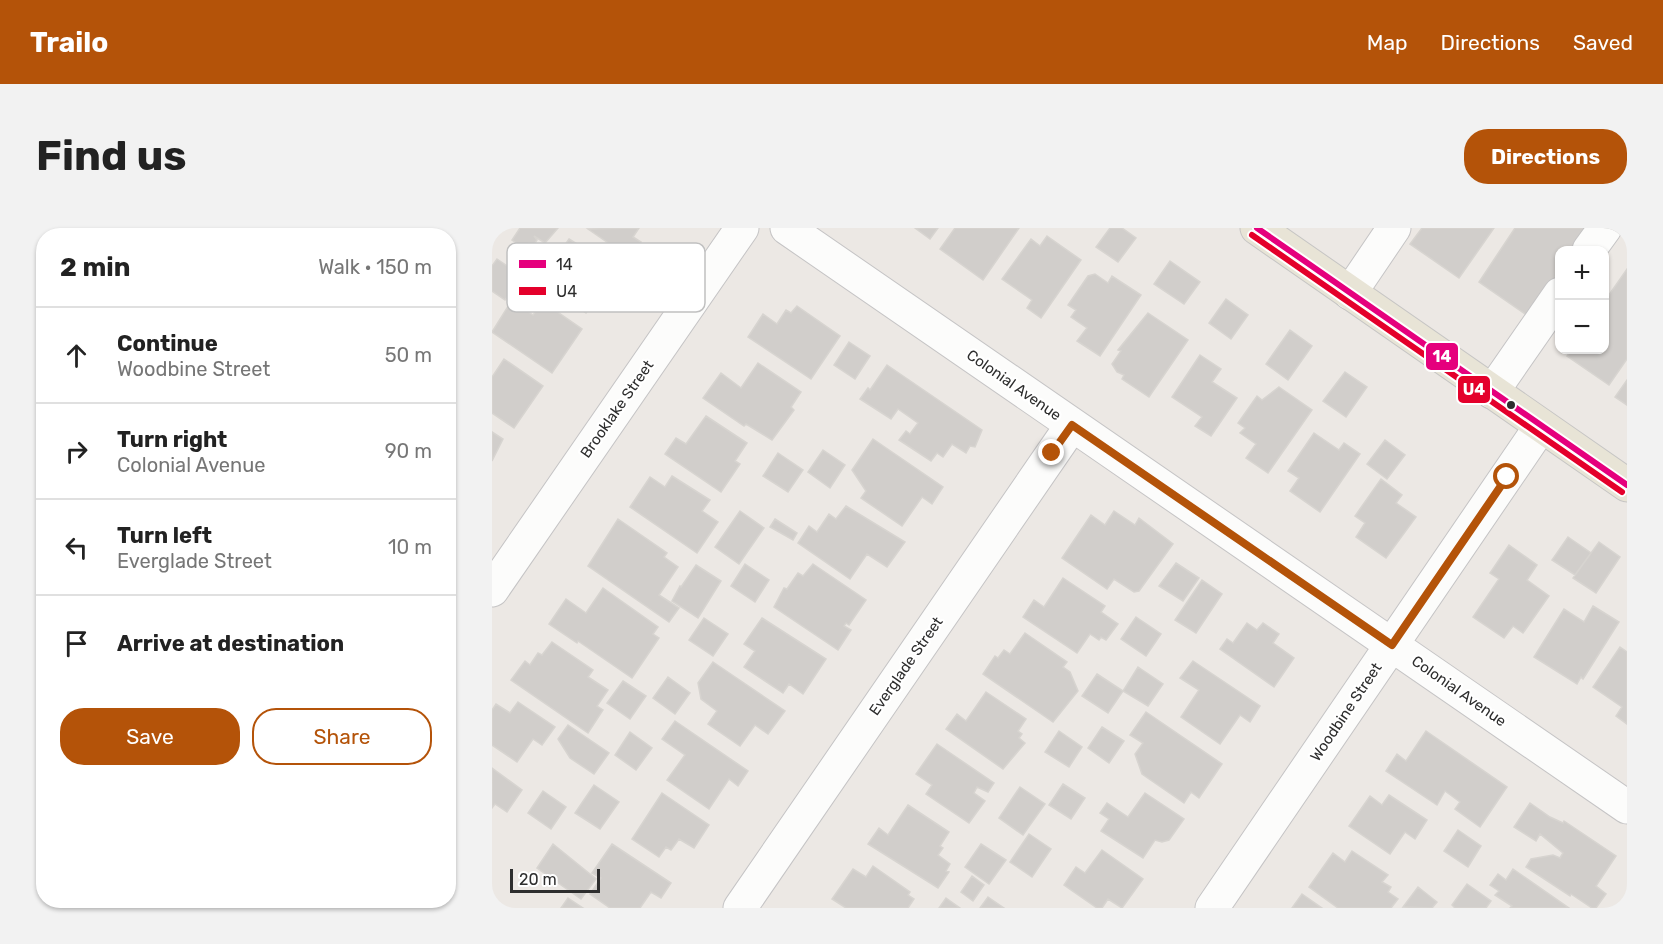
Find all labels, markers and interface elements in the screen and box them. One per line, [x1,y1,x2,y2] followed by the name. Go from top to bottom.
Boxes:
[30,26,108,59] text: Trailo
[1367,30,1408,55] text: Map
[1441,30,1540,55] text: Directions
[1573,30,1633,55] text: Saved
[1464,129,1627,184] button: Directions
[36,131,187,181] text: Find us
[507,243,705,312] legend
[1555,246,1609,354] map controls
[1555,246,1609,300] button: +
[60,252,130,283] text: 2 min
[318,255,432,279] text: Walk · 150 m
[556,255,573,274] text: 14
[556,282,577,301] text: U4
[1555,300,1609,354] button: −
[117,330,218,357] text: Continue
[60,339,93,372] icon: ahead
[1425,342,1459,371] line badge: 14
[385,343,432,367] text: 50 m
[963,346,1065,424] street label: Colonial Avenue
[1433,347,1452,366] text: 14
[117,357,270,381] text: Woodbine Street
[577,357,658,461] street label: Brooklake Street
[1457,375,1491,404] line badge: U4
[1463,380,1485,399] text: U4
[1505,399,1517,411] unlabelled marker
[117,426,227,453] text: Turn right
[60,435,93,468] icon: right
[385,439,432,463] text: 90 m
[1038,439,1064,465] route end
[117,453,265,477] text: Colonial Avenue
[1493,463,1519,489] route start
[117,522,212,549] text: Turn left
[60,531,93,564] icon: left
[388,535,432,559] text: 10 m
[117,549,272,573] text: Everglade Street
[865,613,947,719] street label: Everglade Street
[60,627,93,660] icon: arrive
[117,630,344,657] text: Arrive at destination
[1408,652,1510,730] street label: Colonial Avenue
[1306,659,1386,765] street label: Woodbine Street
[60,708,240,765] button: Save
[252,708,432,765] button: Share
[510,866,600,894] scale bar
[519,870,557,889] text: 20 m

